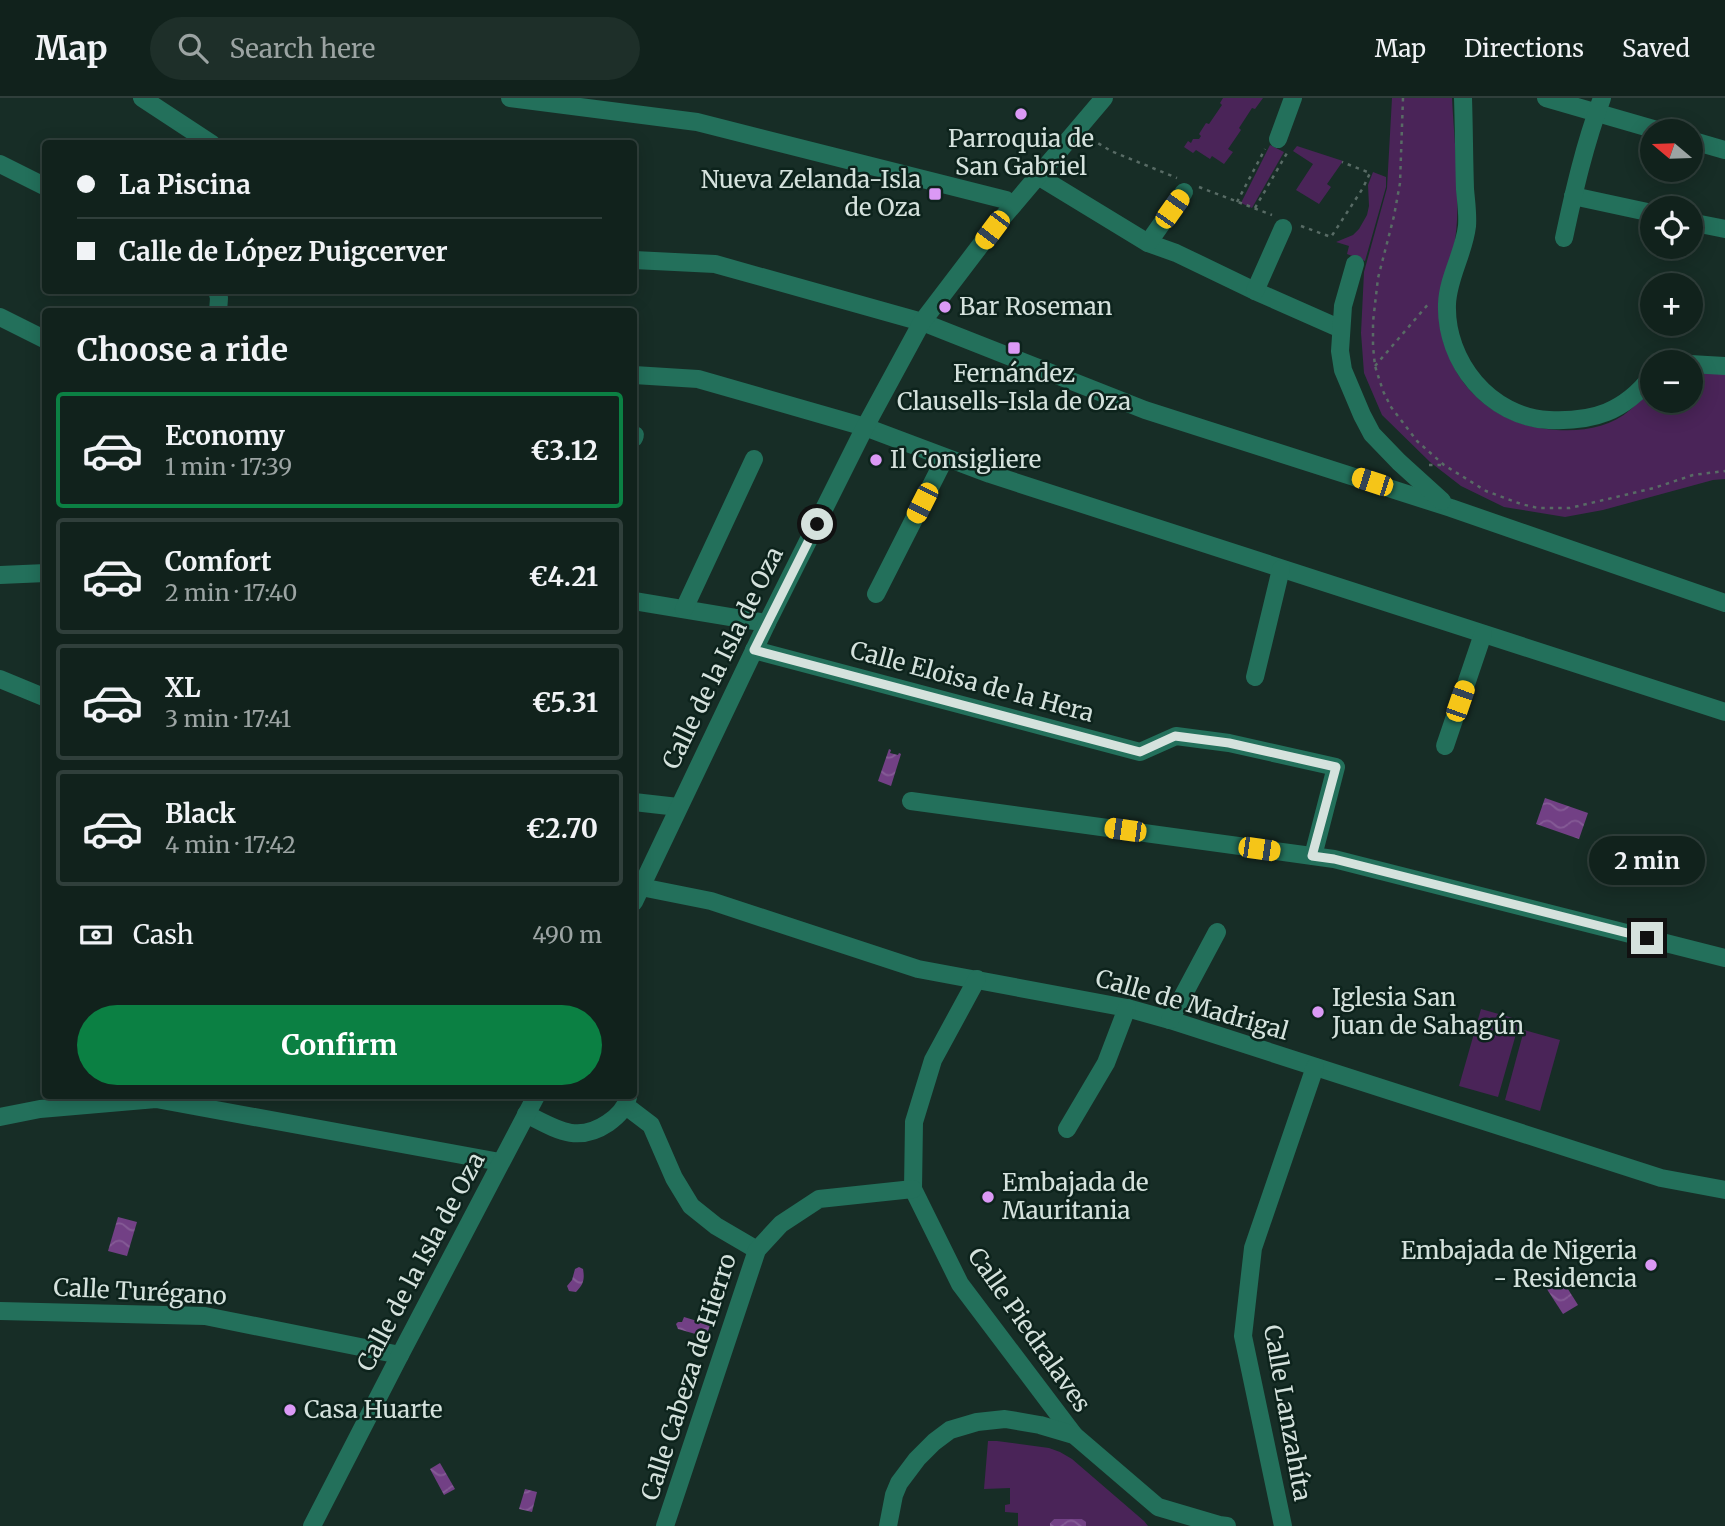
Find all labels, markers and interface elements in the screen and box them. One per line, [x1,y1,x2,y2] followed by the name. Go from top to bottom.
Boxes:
[150,17,640,80] search box
[35,28,108,69] text: Map
[174,29,212,67] icon: search
[230,32,375,65] text: Search here
[1375,33,1426,64] text: Map
[1464,33,1584,64] text: Directions
[1622,33,1690,64] text: Saved
[1013,106,1029,122] marker: Parroquia de San Gabriel
[1640,119,1703,182] north arrow
[1640,119,1703,413] map controls
[948,123,1094,182] place label: Parroquia de San Gabriel
[701,164,921,223] place label: Nueva Zelanda-Isla de Oza
[119,168,251,201] text: La Piscina
[927,186,943,202] marker: Nueva Zelanda-Isla de Oza
[1152,186,1193,232] car
[1640,196,1703,259] button: locate
[971,207,1014,253] car
[119,235,448,268] text: Calle de López Puigcerver
[1640,273,1703,336] button: +
[959,291,1113,322] place label: Bar Roseman
[937,299,953,315] marker: Bar Roseman
[77,330,288,370] text: Choose a ride
[1006,340,1022,356] marker: Fernández Clausells-Isla de Oza
[1640,350,1703,413] button: −
[897,358,1131,417] place label: Fernández Clausells-Isla de Oza
[81,419,144,482] icon: car
[165,419,285,452] text: Economy
[530,434,598,467] text: €3.12
[890,444,1041,475] place label: Il Consigliere
[165,452,292,481] text: 1 min · 17:39
[868,452,884,468] marker: Il Consigliere
[1349,466,1396,498] car
[904,480,941,526] car
[801,508,833,540] route start
[655,541,790,774] street label: Calle de la Isla de Oza
[81,545,144,608] icon: car
[165,545,271,578] text: Comfort
[528,560,598,593] text: €4.21
[165,578,297,607] text: 2 min · 17:40
[847,634,1097,729] street label: Calle Eloisa de la Hera
[81,671,144,734] icon: car
[165,671,201,704] text: XL
[1444,678,1477,724] car
[532,686,598,719] text: €5.31
[165,704,291,733] text: 3 min · 17:41
[81,797,144,860] icon: car
[165,797,236,830] text: Black
[526,812,598,845] text: €2.70
[1103,817,1148,843] car
[165,830,296,859] text: 4 min · 17:42
[1237,836,1282,862] car
[1589,836,1705,886] callout: 2 min
[1614,846,1680,875] text: 2 min
[77,916,115,954] icon: cash
[133,918,194,951] text: Cash
[532,920,602,949] text: 490 m
[1631,922,1663,954] route end
[1092,962,1292,1047] street label: Calle de Madrigal
[1331,982,1524,1041] place label: Iglesia San Juan de Sahagún
[1310,1004,1326,1020] marker: Iglesia San Juan de Sahagún
[77,1005,602,1085] button: Confirm
[350,1147,491,1377] street label: Calle de la Isla de Oza
[1002,1167,1149,1226] place label: Embajada de Mauritania
[980,1189,996,1205] marker: Embajada de Mauritania
[1401,1235,1637,1294] place label: Embajada de Nigeria - Residencia
[961,1241,1098,1418] street label: Calle Piedralaves
[634,1250,743,1504] street label: Calle Cabeza de Hierro
[1643,1257,1659,1273] marker: Embajada de Nigeria - Residencia
[53,1271,227,1312] street label: Calle Turégano
[1257,1322,1318,1504] street label: Calle Lanzahíta
[304,1394,443,1425] place label: Casa Huarte
[282,1402,298,1418] marker: Casa Huarte

